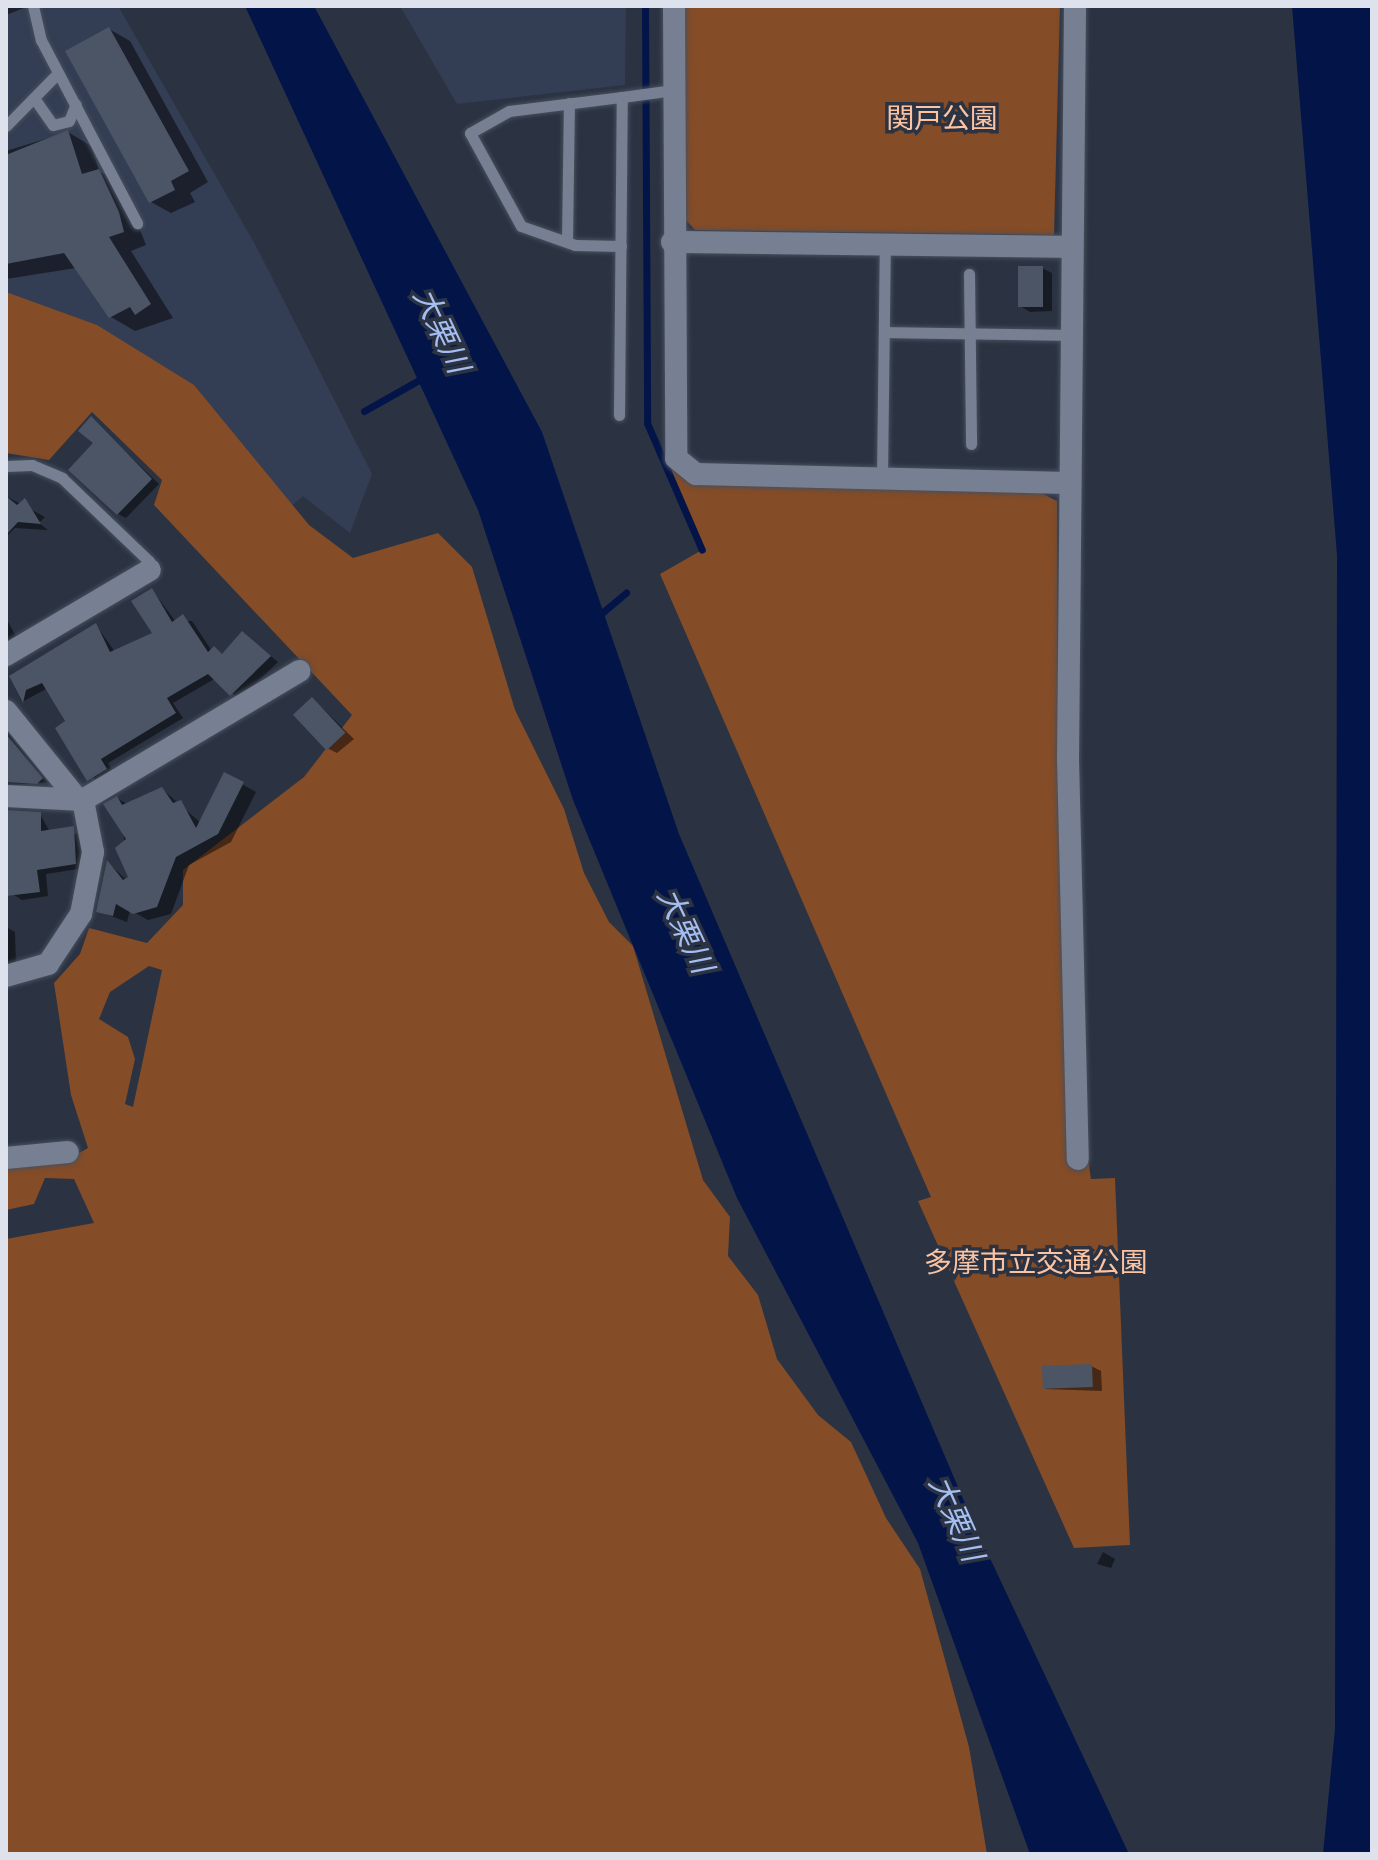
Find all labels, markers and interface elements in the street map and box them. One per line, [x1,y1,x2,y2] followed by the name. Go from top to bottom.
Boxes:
[886,103,998,137] park label: 関戸公園
[405,283,475,379] water label: 大栗川
[649,883,719,979] water label: 大栗川
[924,1247,1148,1281] park label: 多摩市立交通公園
[920,1471,990,1567] water label: 大栗川

